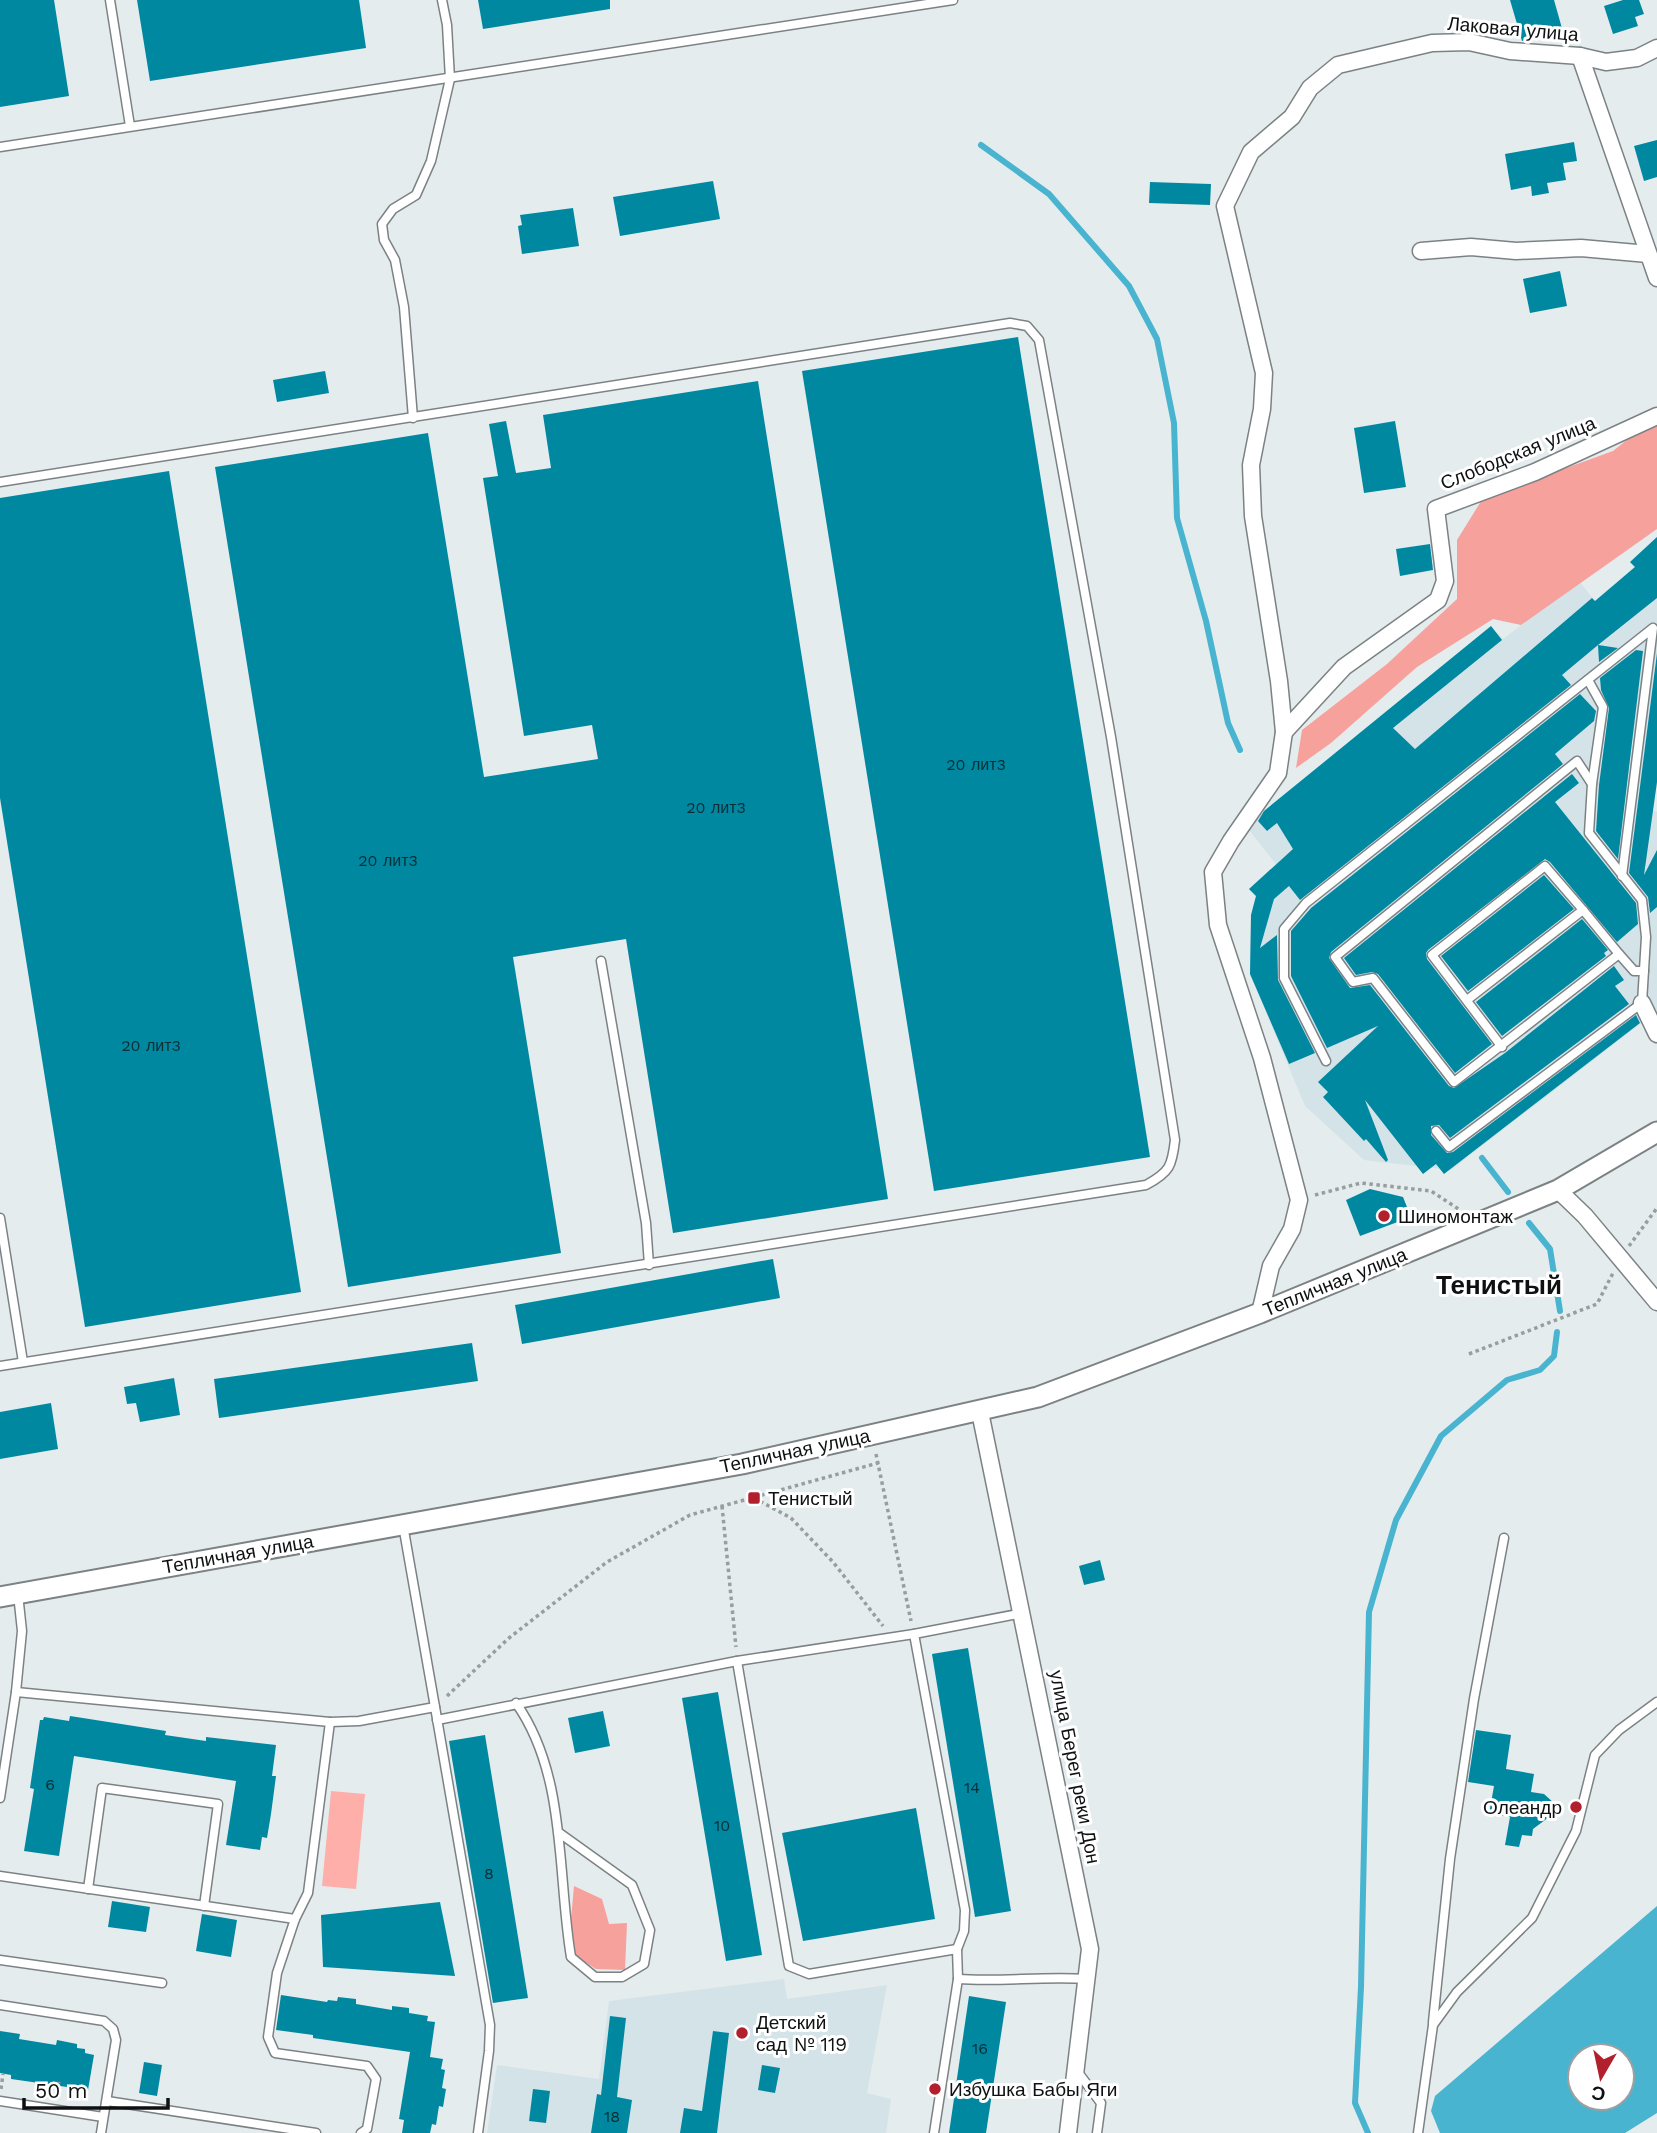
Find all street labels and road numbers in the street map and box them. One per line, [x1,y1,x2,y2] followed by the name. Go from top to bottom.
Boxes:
[1446,12,1580,46] street label: Лаковая улица
[1437,411,1599,495] street label: Слободская улица
[1260,1243,1411,1321] street label: Тепличная улица
[718,1424,873,1478] street label: Тепличная улица
[161,1529,316,1579] street label: Тепличная улица
[1045,1668,1105,1866] street label: улица Берег реки Дон

